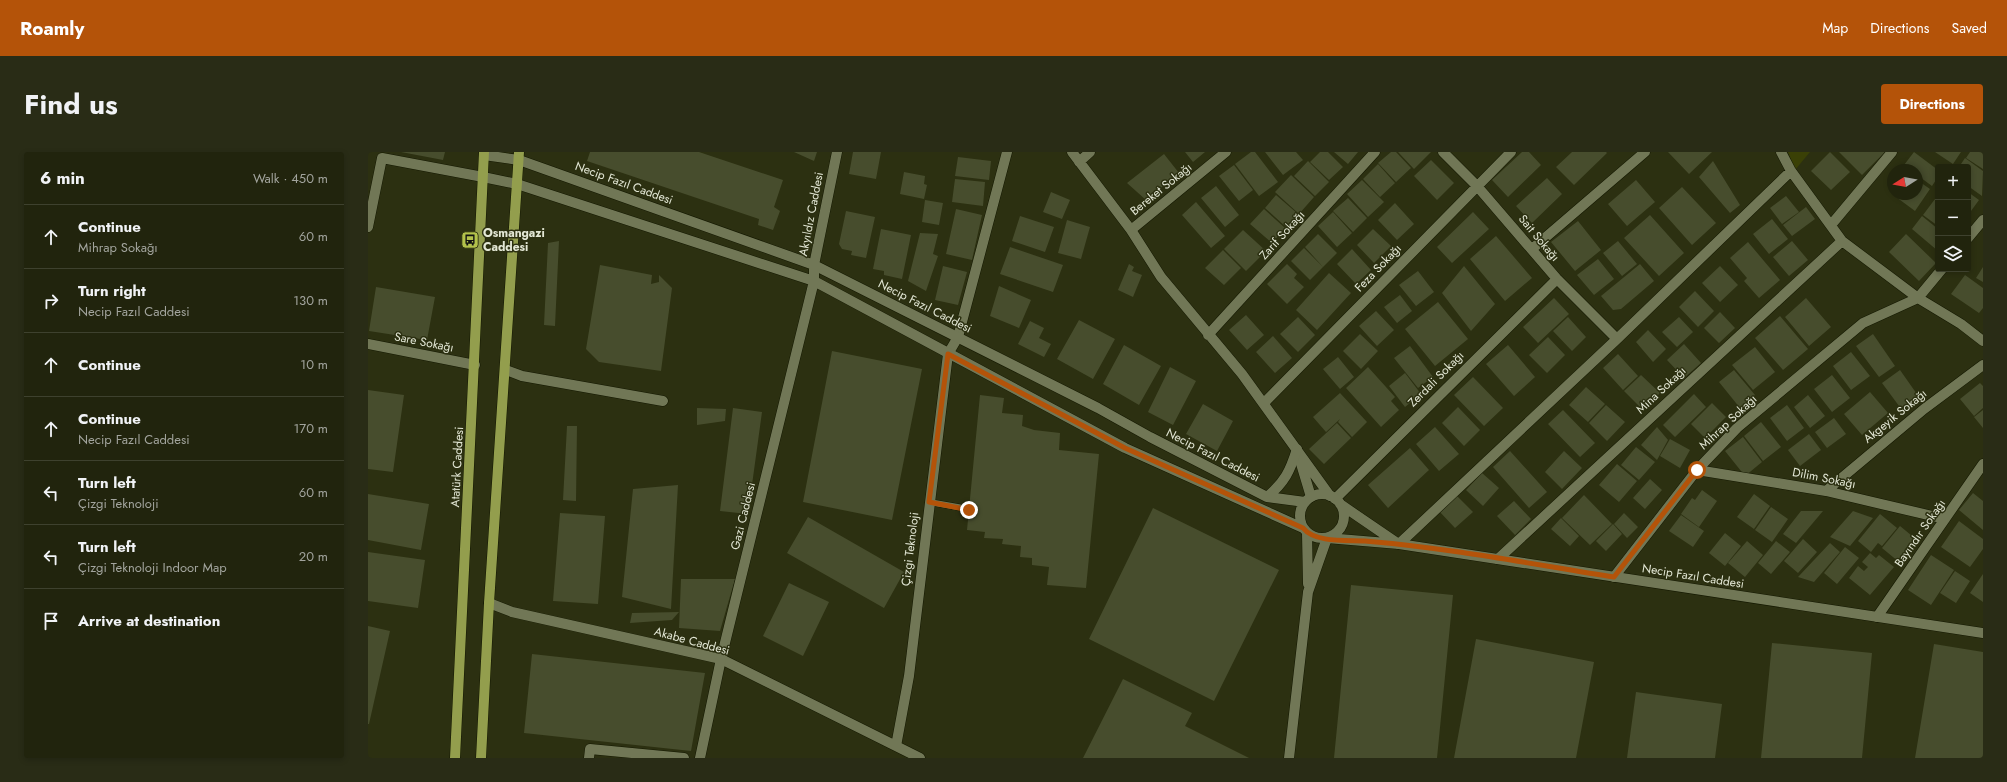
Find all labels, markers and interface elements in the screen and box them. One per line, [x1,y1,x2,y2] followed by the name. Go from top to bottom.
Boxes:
[20,15,84,42] text: Roamly
[1822,18,1848,38] text: Map
[1870,18,1930,38] text: Directions
[1952,18,1987,38] text: Saved
[24,84,118,125] text: Find us
[1881,84,1983,124] button: Directions
[573,157,675,209] street label: Necip Fazıl Caddesi
[1126,158,1196,220] street label: Bereket Sokağı
[1887,164,1923,200] north arrow
[1935,164,1971,272] map controls
[1935,164,1971,200] button: +
[40,166,85,190] text: 6 min
[253,169,328,188] text: Walk · 450 m
[794,170,828,258] street label: Akyıldız Caddesi
[1935,200,1971,236] button: −
[1255,206,1309,264] street label: Zarif Sokağı
[1514,211,1564,265] street label: Sait Sokağı
[78,216,141,238] text: Continue
[483,224,545,256] place label: Osmangazi Caddesi
[40,226,62,248] icon: ahead
[299,227,328,246] text: 60 m
[460,230,480,250] bus stop icon: Osmangazi Caddesi
[1935,236,1971,272] button: layers
[78,238,158,257] text: Mihrap Sokağı
[1350,240,1406,296] street label: Feza Sokağı
[875,275,975,337] street label: Necip Fazıl Caddesi
[78,280,146,302] text: Turn right
[40,290,62,312] icon: right
[293,291,328,310] text: 130 m
[78,302,190,321] text: Necip Fazıl Caddesi
[393,327,455,357] street label: Sare Sokağı
[1404,347,1468,411] street label: Zerdali Sokağı
[40,354,62,376] icon: ahead
[78,354,141,376] text: Continue
[300,355,328,374] text: 10 m
[1632,362,1690,418] street label: Mina Sokağı
[1859,385,1931,447] street label: Akgeyik Sokağı
[1695,390,1761,454] street label: Mihrap Sokağı
[78,408,141,430] text: Continue
[40,418,62,440] icon: ahead
[293,419,328,438] text: 170 m
[1163,424,1263,486] street label: Necip Fazıl Caddesi
[446,426,468,508] street label: Atatürk Caddesi
[78,430,190,449] text: Necip Fazıl Caddesi
[1688,461,1706,479] route start
[1791,463,1857,493] street label: Dilim Sokağı
[78,472,136,494] text: Turn left
[726,480,760,552] street label: Gazi Caddesi
[40,482,62,504] icon: left
[299,483,328,502] text: 60 m
[78,494,159,513] text: Çizgi Teknoloji
[1890,496,1950,570] street label: Bayındır Sokağı
[960,501,978,519] route end
[897,511,923,587] street label: Çizgi Teknoloji
[78,536,136,558] text: Turn left
[40,546,62,568] icon: left
[299,547,328,566] text: 20 m
[78,558,227,577] text: Çizgi Teknoloji Indoor Map
[1641,559,1745,593] street label: Necip Fazıl Caddesi
[40,610,62,632] icon: arrive
[78,610,220,632] text: Arrive at destination
[652,622,732,660] street label: Akabe Caddesi

